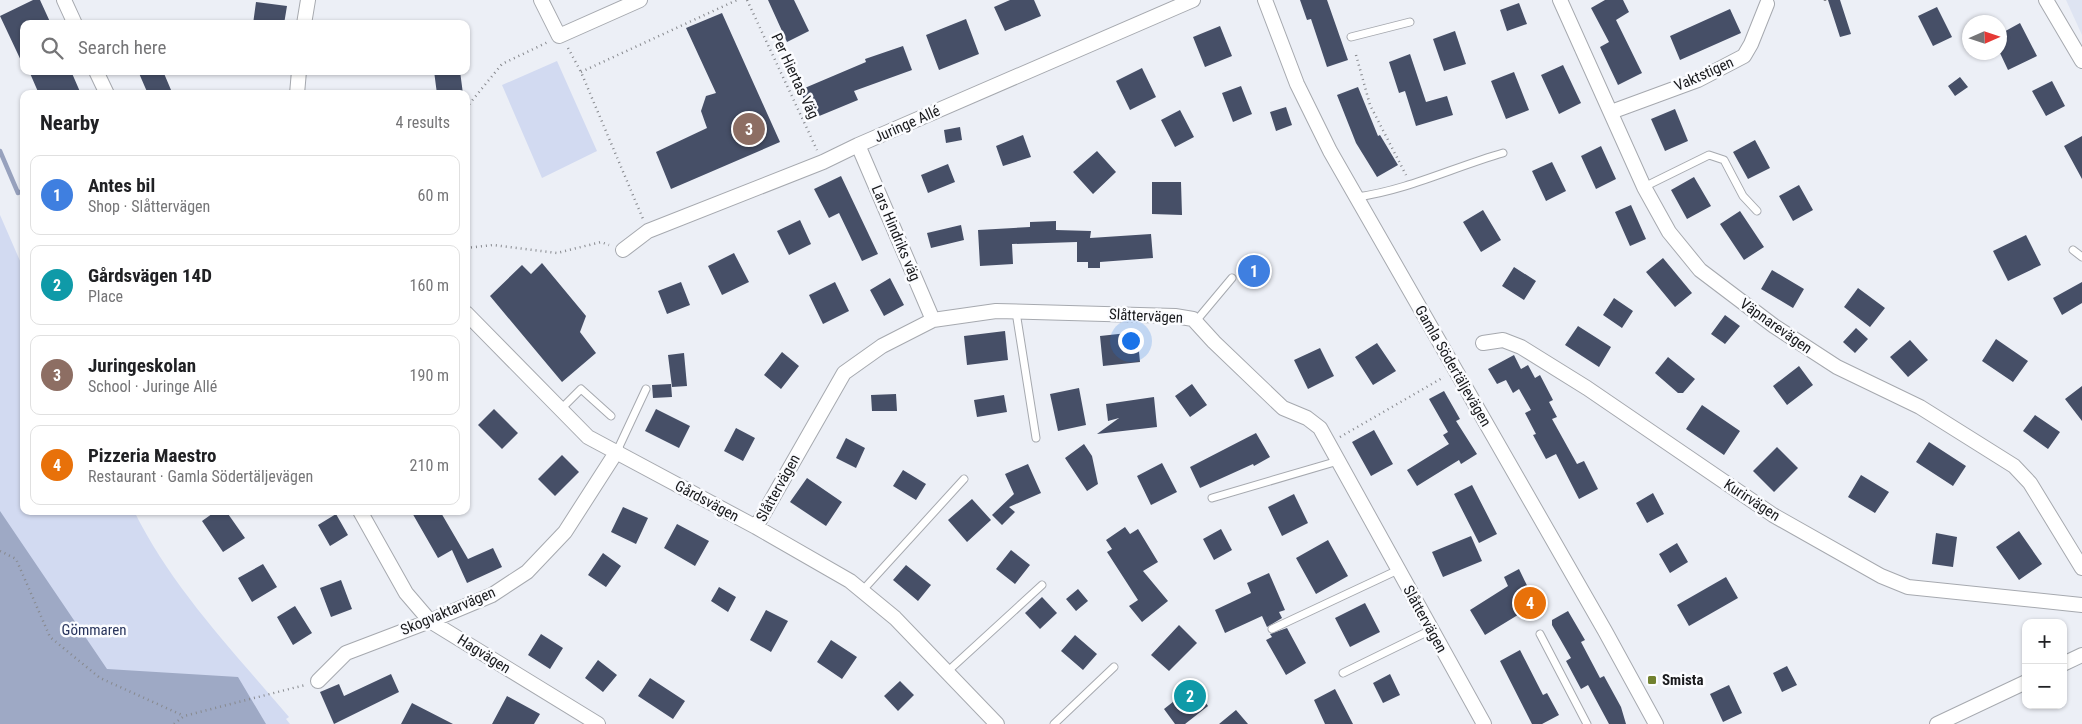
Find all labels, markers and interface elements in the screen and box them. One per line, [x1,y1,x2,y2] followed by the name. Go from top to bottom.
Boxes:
[1962,15,2007,60] north arrow
[20,20,470,75] search box
[767,30,823,122] street label: Per Hiertas Väg
[38,34,66,62] icon: search
[78,36,166,59] text: Search here
[1672,53,1736,95] street label: Vaktstigen
[871,101,943,147] street label: Juringe Allé
[733,110,765,148] pin: 3
[40,111,99,135] text: Nearby
[395,113,450,132] text: 4 results
[88,174,155,197] text: Antes bil
[868,182,924,284] street label: Lars Hindriks väg
[53,186,61,205] text: 1
[417,186,449,205] text: 60 m
[88,197,210,216] text: Shop · Slåttervägen
[1238,252,1270,290] pin: 1
[88,264,212,287] text: Gårdsvägen 14D
[53,276,61,295] text: 2
[410,276,449,295] text: 160 m
[88,287,123,306] text: Place
[1737,295,1815,357] street label: Väpnarevägen
[1411,302,1495,430] street label: Gamla Södertäljevägen
[1108,305,1184,327] street label: Slåttervägen
[1118,328,1144,354] your location
[88,354,196,377] text: Juringeskolan
[53,366,61,385] text: 3
[410,366,449,385] text: 190 m
[88,377,217,396] text: School · Juringe Allé
[88,444,216,467] text: Pizzeria Maestro
[752,451,804,525] street label: Slåttervägen
[53,456,61,475] text: 4
[410,456,449,475] text: 210 m
[88,467,313,486] text: Restaurant · Gamla Södertäljevägen
[1721,475,1783,525] street label: Kurirvägen
[672,477,742,525] street label: Gårdsvägen
[1399,582,1451,656] street label: Slåttervägen
[398,583,498,639] street label: Skogvaktarvägen
[1514,584,1546,622] pin: 4
[2022,619,2067,709] map controls
[2022,619,2067,664] button: +
[62,621,126,639] park label: Gömmaren
[454,631,514,677] street label: Hagvägen
[2022,664,2067,709] button: −
[1662,671,1703,689] place label: Smista
[1646,674,1658,686] marker: Smista
[1174,677,1206,715] pin: 2

